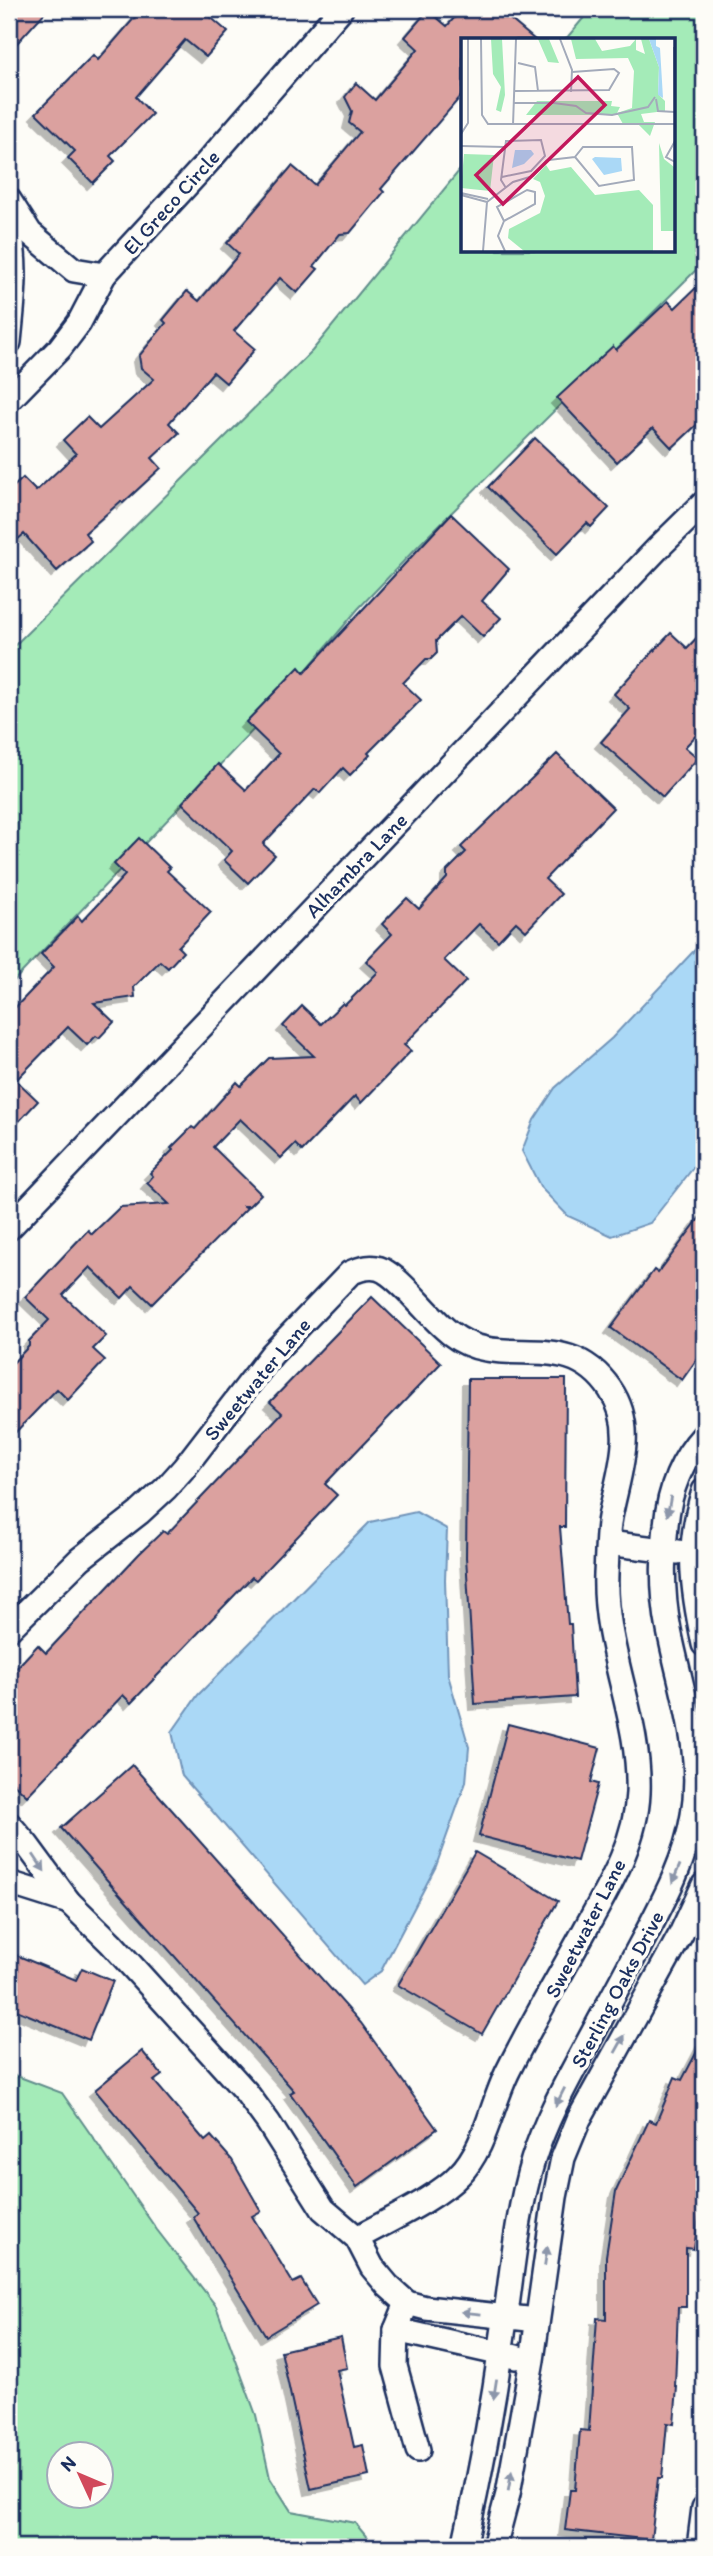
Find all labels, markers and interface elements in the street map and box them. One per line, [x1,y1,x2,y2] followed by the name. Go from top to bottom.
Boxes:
[461,38,674,252] inset map
[117,144,225,260] street label: El Greco Circle
[300,807,412,923] street label: Alhambra Lane
[198,1312,316,1446] street label: Sweetwater Lane
[663,1495,674,1517] one-way arrow
[32,1854,46,1872] one-way arrow
[539,1854,631,2002] street label: Sweetwater Lane
[670,1863,681,1884] one-way arrow
[565,1906,669,2072] street label: Sterling Oaks Drive
[614,2034,626,2054] one-way arrow
[554,2087,565,2107] one-way arrow
[541,2245,552,2267] one-way arrow
[460,2308,482,2319] one-way arrow
[489,2378,500,2400] one-way arrow
[46,2440,116,2510] north arrow
[55,2451,81,2476] text: N
[505,2470,516,2492] one-way arrow

